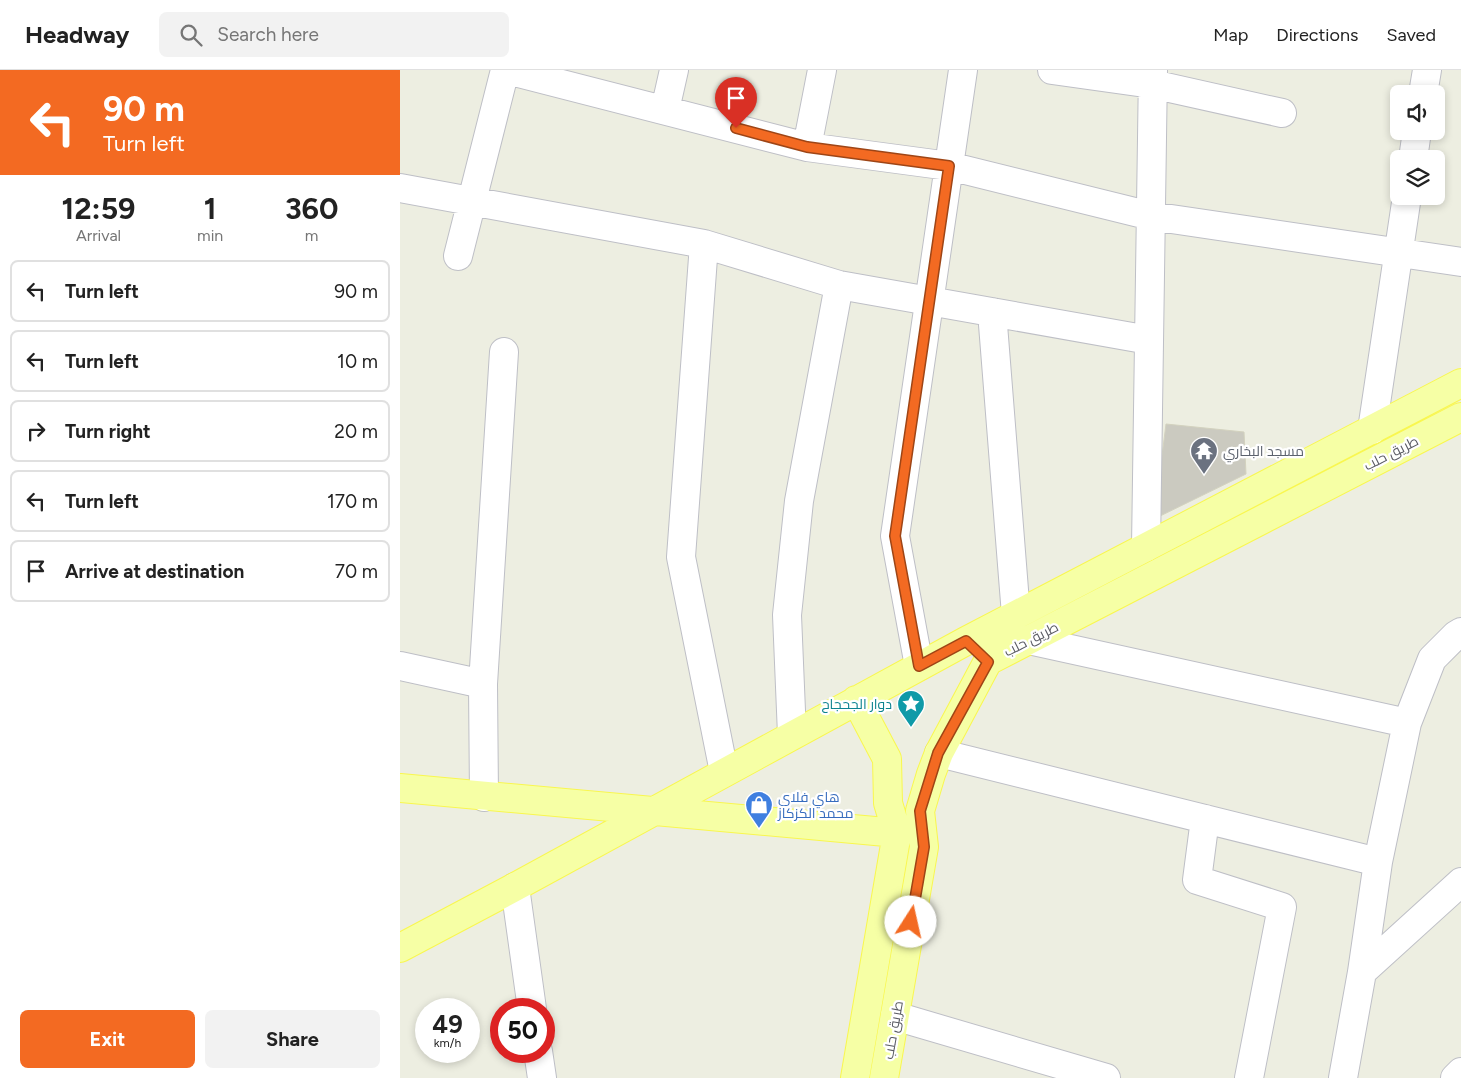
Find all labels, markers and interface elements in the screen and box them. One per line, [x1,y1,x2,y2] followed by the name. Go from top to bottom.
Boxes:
[159,12,509,57] search box
[25,20,129,49] text: Headway
[177,21,205,49] icon: search
[217,23,319,46] text: Search here
[1213,24,1248,46] text: Map
[1276,24,1358,46] text: Directions
[1386,24,1436,46] text: Saved
[715,77,757,128] pin
[722,84,750,112] icon: arrive
[1390,85,1445,205] map controls
[1390,85,1445,140] button: sound
[103,88,185,130] text: 90 m
[20,90,85,155] icon: left
[103,130,185,157] text: Turn left
[1390,150,1445,205] button: layers
[62,190,135,227] text: 12:59
[204,190,217,227] text: 1
[285,190,338,227] text: 360
[76,226,121,245] text: Arrival
[197,226,223,245] text: min
[305,226,318,245] text: m
[22,277,50,305] icon: left
[65,280,139,303] text: Turn left
[334,280,378,303] text: 90 m
[22,347,50,375] icon: left
[65,350,139,373] text: Turn left
[337,350,378,373] text: 10 m
[22,417,50,445] icon: right
[65,420,151,443] text: Turn right
[334,420,378,443] text: 20 m
[1361,432,1421,474] street label: طريق حلب
[1189,436,1219,475] temple icon: مسجد البخاري
[1223,443,1304,463] place label: مسجد البخاري
[22,487,50,515] icon: left
[65,490,139,513] text: Turn left
[327,490,378,513] text: 170 m
[22,557,50,585] icon: arrive
[65,560,244,583] text: Arrive at destination
[335,560,378,583] text: 70 m
[1001,618,1061,660] street label: طريق حلب
[896,689,926,728] place icon: دوار الجحجاح
[822,696,892,713] place label: دوار الجحجاح
[777,789,853,822] place label: هاي فلاي محمد الكزكاز
[744,790,774,829] shop icon: هاي فلاي محمد الكزكاز
[884,895,936,947] position arrow
[490,998,555,1063] speed limit sign: 50
[880,1000,907,1061] street label: طريق حلب
[432,1009,463,1039] text: 49
[20,1010,195,1068] button: Exit
[205,1010,380,1068] button: Share
[434,1036,461,1050] text: km/h

